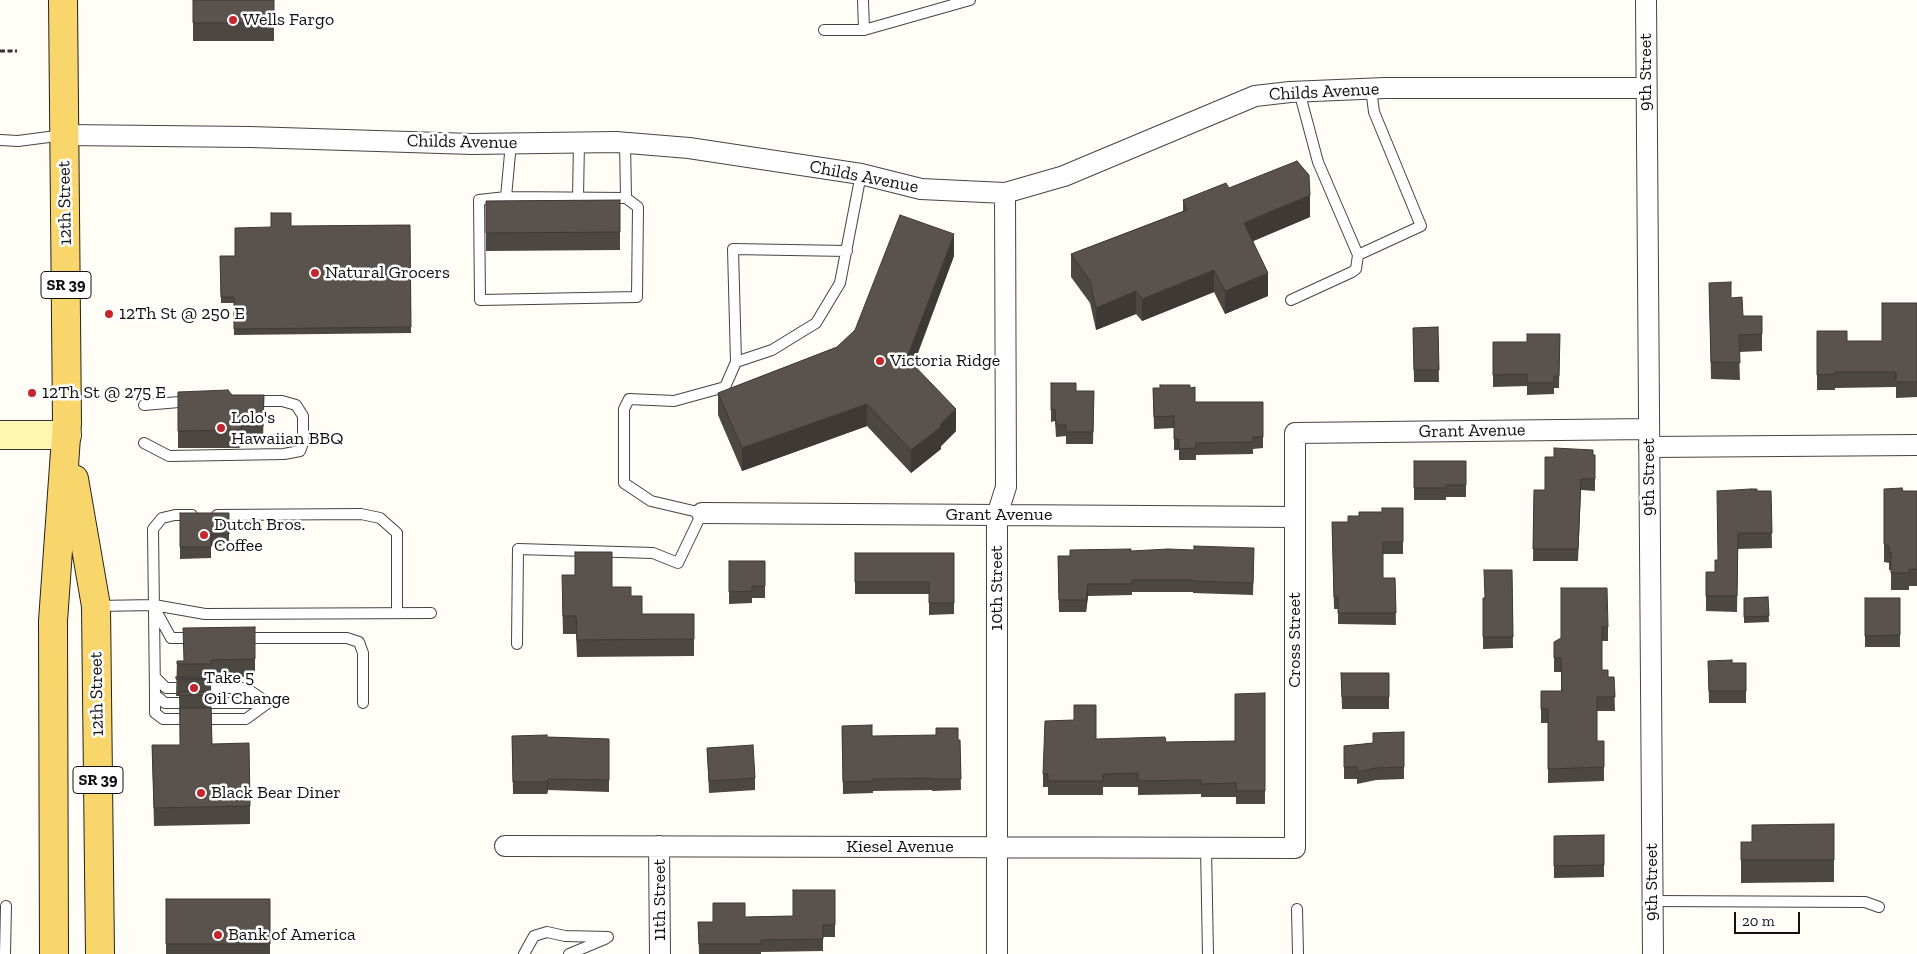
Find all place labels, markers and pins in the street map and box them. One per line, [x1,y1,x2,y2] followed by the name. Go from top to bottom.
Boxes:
[243,9,334,31] place label: Wells Fargo
[227,14,239,26] marker: Wells Fargo
[325,262,450,284] place label: Natural Grocers
[309,267,321,279] marker: Natural Grocers
[119,303,245,325] place label: 12Th St @ 250 E
[103,308,115,320] marker: 12Th St @ 250 E
[890,350,1000,372] place label: Victoria Ridge
[874,355,886,367] marker: Victoria Ridge
[42,382,166,404] place label: 12Th St @ 275 E
[26,387,38,399] marker: 12Th St @ 275 E
[231,407,343,449] place label: Lolo's Hawaiian BBQ
[215,422,227,434] marker: Lolo's Hawaiian BBQ
[214,514,305,556] place label: Dutch Bros. Coffee
[198,529,210,541] marker: Dutch Bros. Coffee
[204,667,290,710] place label: Take 5 Oil Change
[188,682,200,694] marker: Take 5 Oil Change
[211,782,341,804] place label: Black Bear Diner
[195,787,207,799] marker: Black Bear Diner
[228,924,356,946] place label: Bank of America
[212,929,224,941] marker: Bank of America

